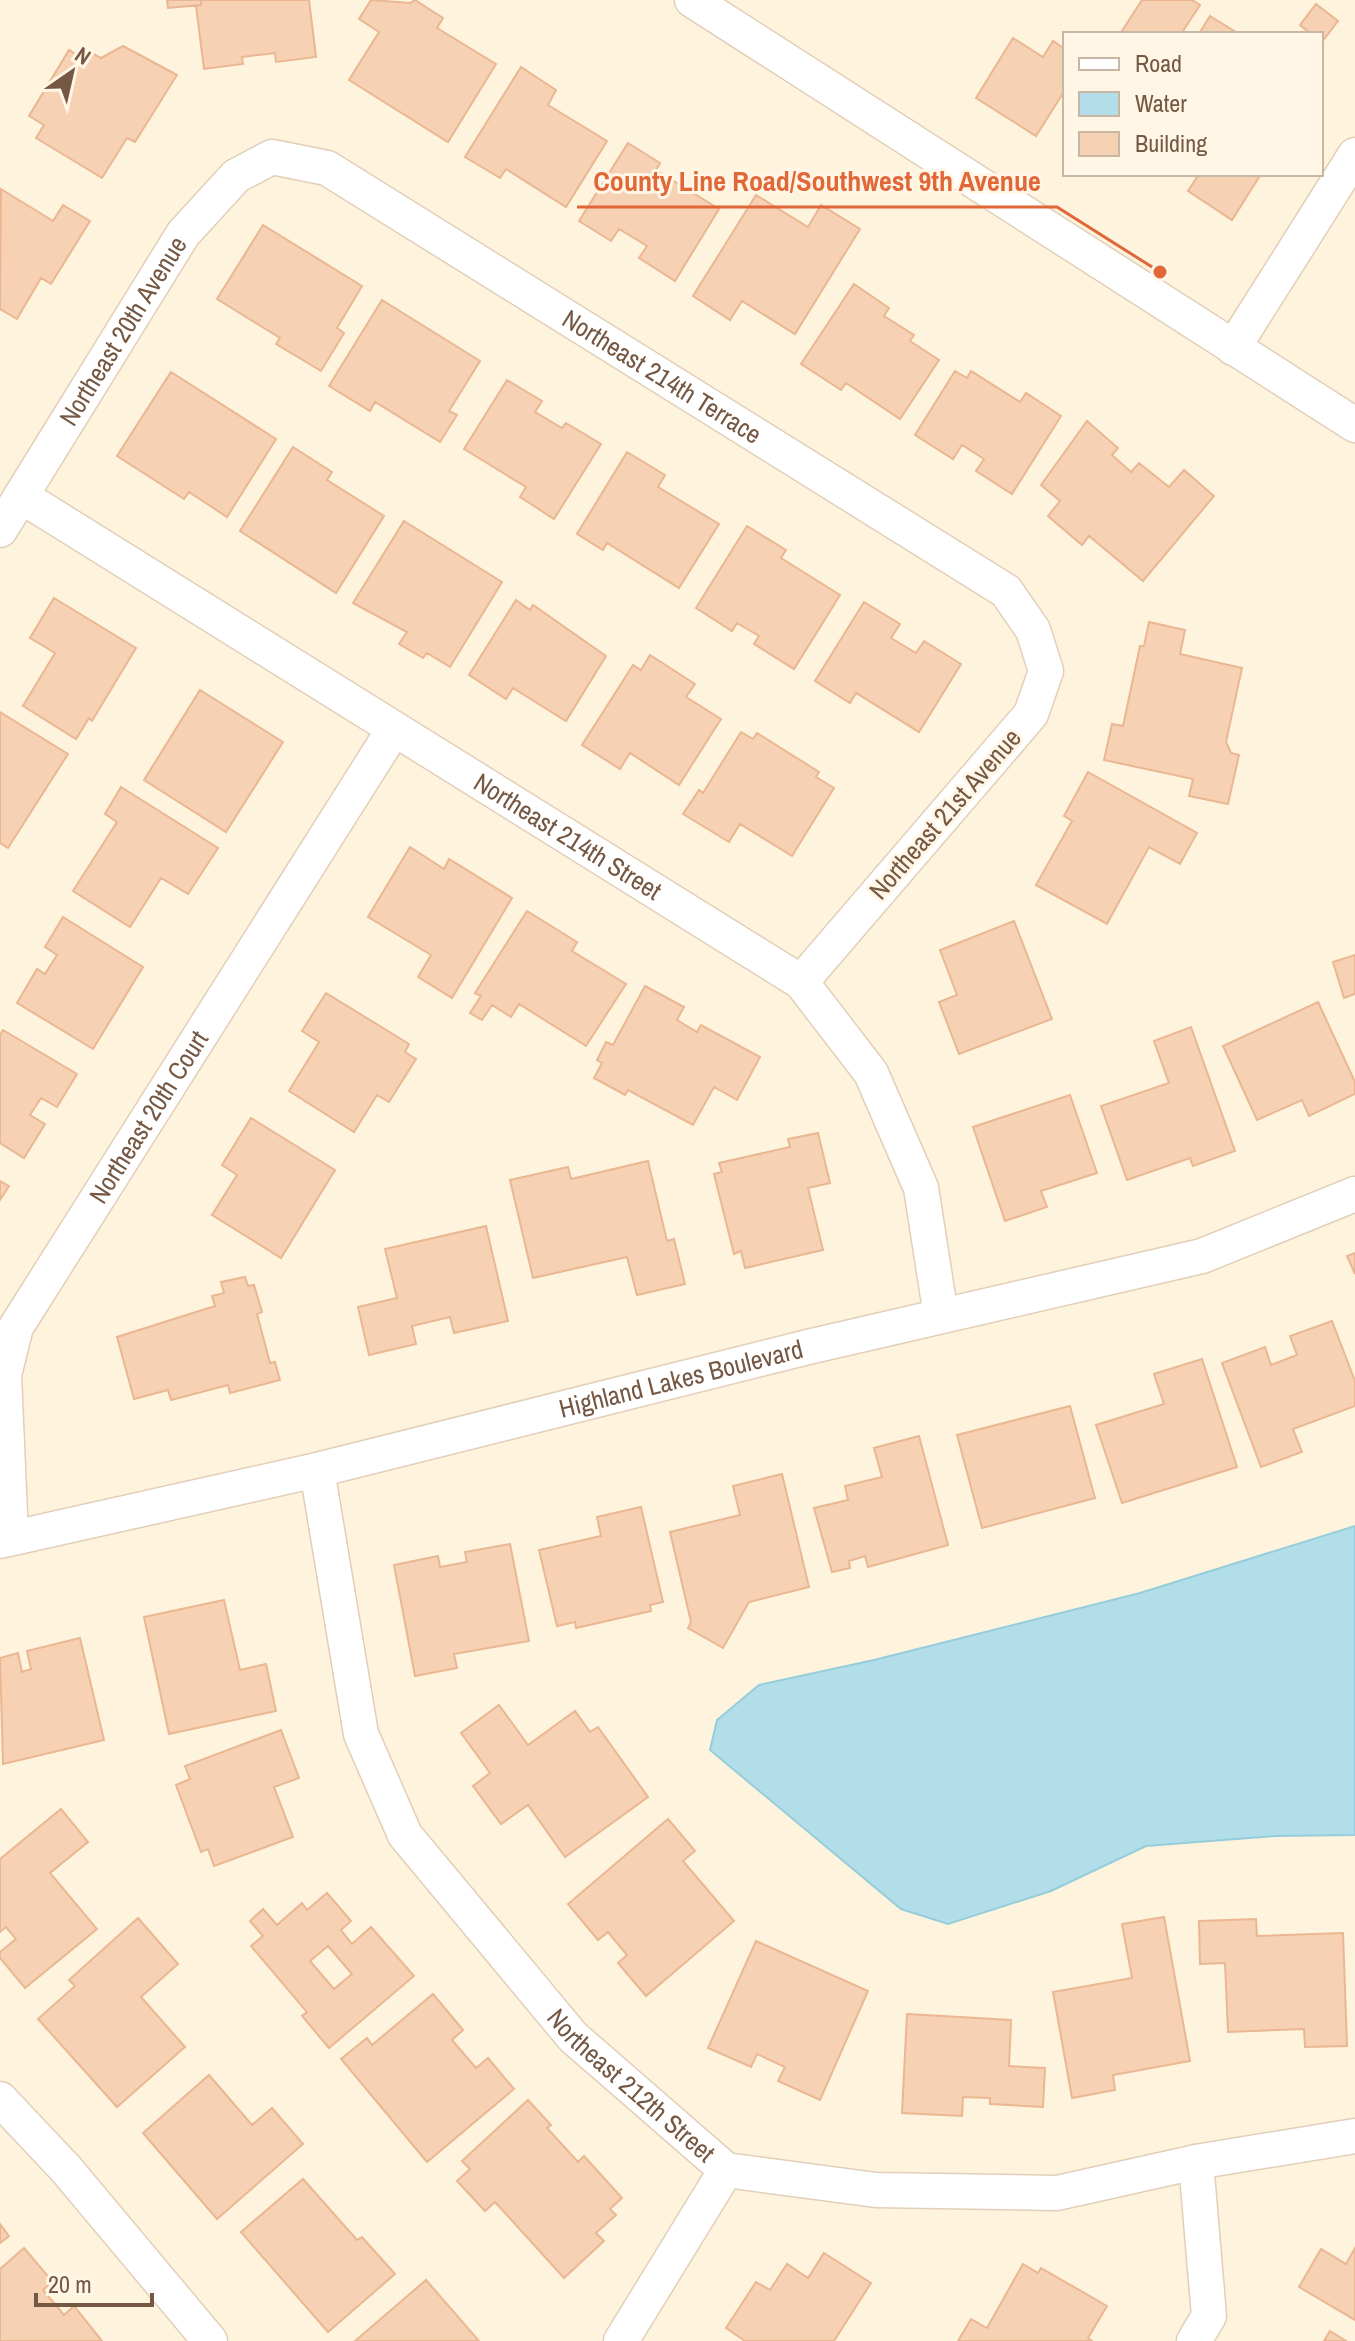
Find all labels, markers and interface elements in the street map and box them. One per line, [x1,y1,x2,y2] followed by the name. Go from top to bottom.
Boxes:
[32,32,112,112] north arrow
[1063,32,1323,176] legend
[69,39,97,71] text: N
[1135,47,1182,79] text: Road
[1135,87,1187,119] text: Water
[1135,127,1207,159] text: Building
[577,155,1057,207] callout: County Line Road/Southwest 9th Avenue
[593,162,1041,200] text: County Line Road/Southwest 9th Avenue
[51,229,194,432] street label: Northeast 20th Avenue
[556,301,768,452] street label: Northeast 214th Terrace
[861,721,1028,906] street label: Northeast 21st Avenue
[467,765,668,908] street label: Northeast 214th Street
[81,1024,216,1210] street label: Northeast 20th Court
[555,1331,806,1426] street label: Highland Lakes Boulevard
[540,2001,723,2170] street label: Northeast 212th Street
[36,2257,152,2307] scale bar
[48,2268,92,2300] text: 20 m

